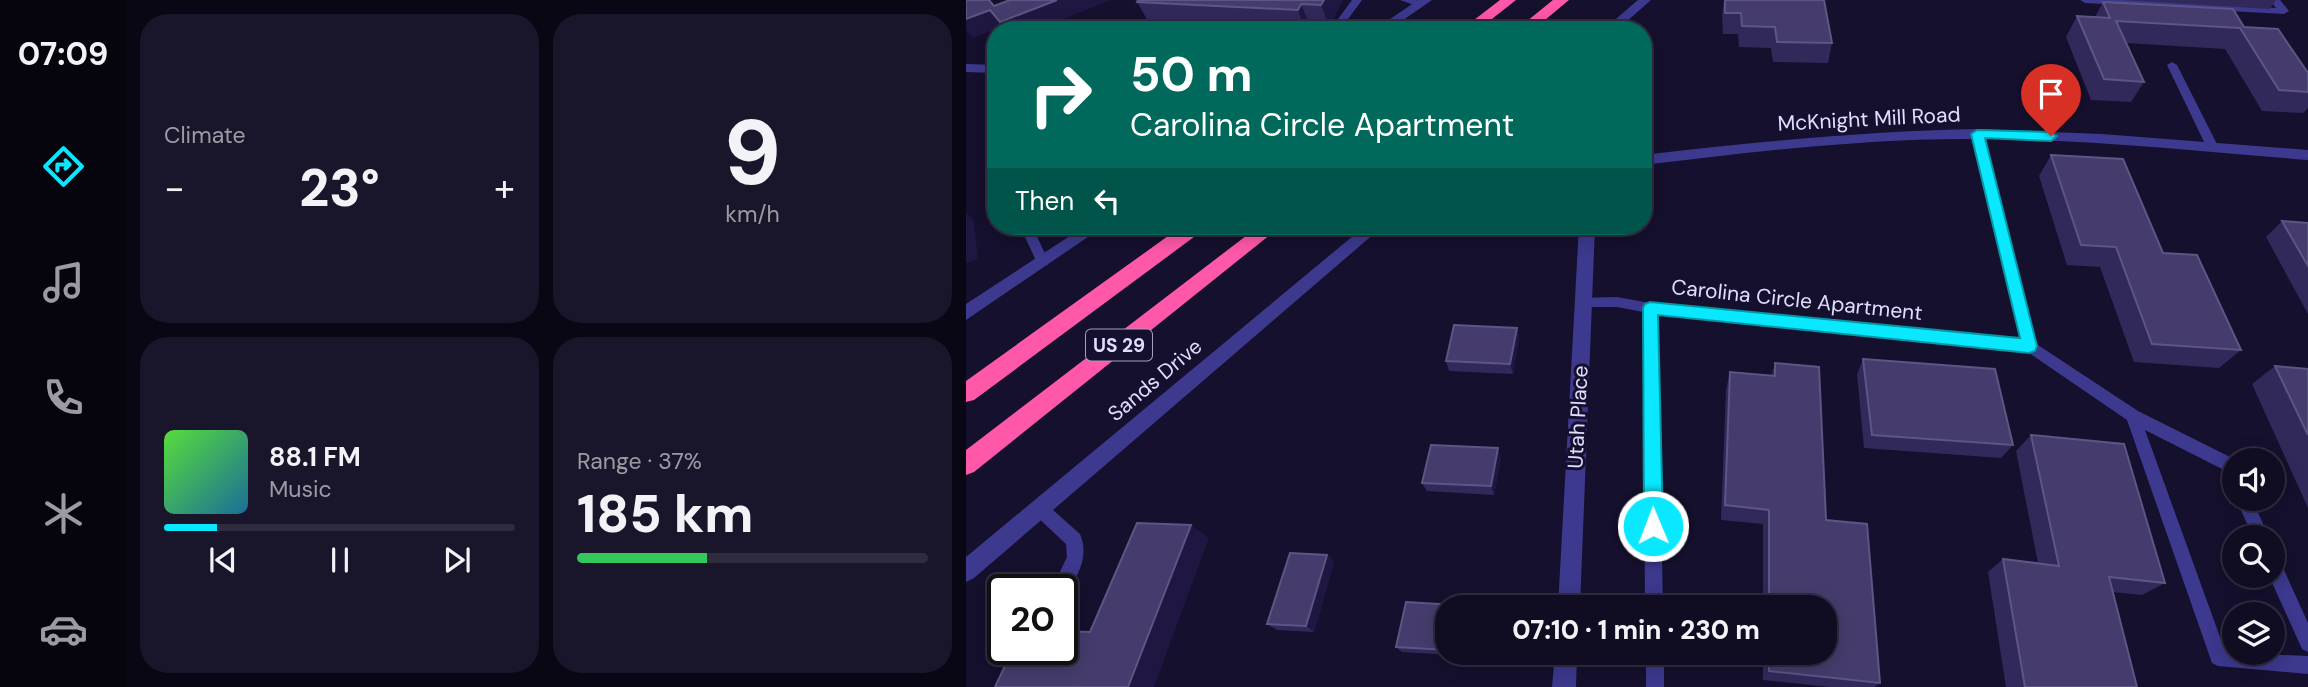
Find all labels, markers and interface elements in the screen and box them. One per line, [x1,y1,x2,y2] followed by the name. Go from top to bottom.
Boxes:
[18,33,108,75] text: 07:09
[1130,42,1253,106] text: 50 m
[1015,49,1106,140] icon: right
[2021,64,2081,136] pin
[2032,75,2070,113] icon: arrive
[724,94,781,212] text: 9
[1777,100,1961,138] street label: McKnight Mill Road
[1130,104,1514,146] text: Carolina Circle Apartment
[164,120,246,150] text: Climate
[39,142,88,191] icon: directions
[299,154,380,222] text: 23°
[164,163,185,213] text: −
[494,163,515,213] text: +
[1088,182,1126,220] icon: left
[1015,184,1074,218] text: Then
[725,199,780,229] text: km/h
[39,258,88,307] icon: music
[1670,273,1924,327] street label: Carolina Circle Apartment
[1086,330,1152,360] road number: US 29
[1102,332,1208,428] street label: Sands Drive
[1561,365,1595,469] street label: Utah Place
[39,373,88,422] icon: phone
[269,440,361,474] text: 88.1 FM
[577,446,702,476] text: Range · 37%
[2222,448,2285,665] map controls
[2222,448,2285,511] button: sound
[269,474,332,504] text: Music
[577,480,753,548] text: 185 km
[39,489,88,538] icon: climate
[1616,489,1690,563] position arrow
[2222,525,2285,588] button: search
[204,541,242,579] icon: previous
[321,541,359,579] icon: pause
[438,541,476,579] icon: next
[987,574,1078,665] speed limit sign: 20
[2222,602,2285,665] button: layers
[39,605,88,654] icon: car
[1512,613,1760,647] text: 07:10 · 1 min · 230 m

